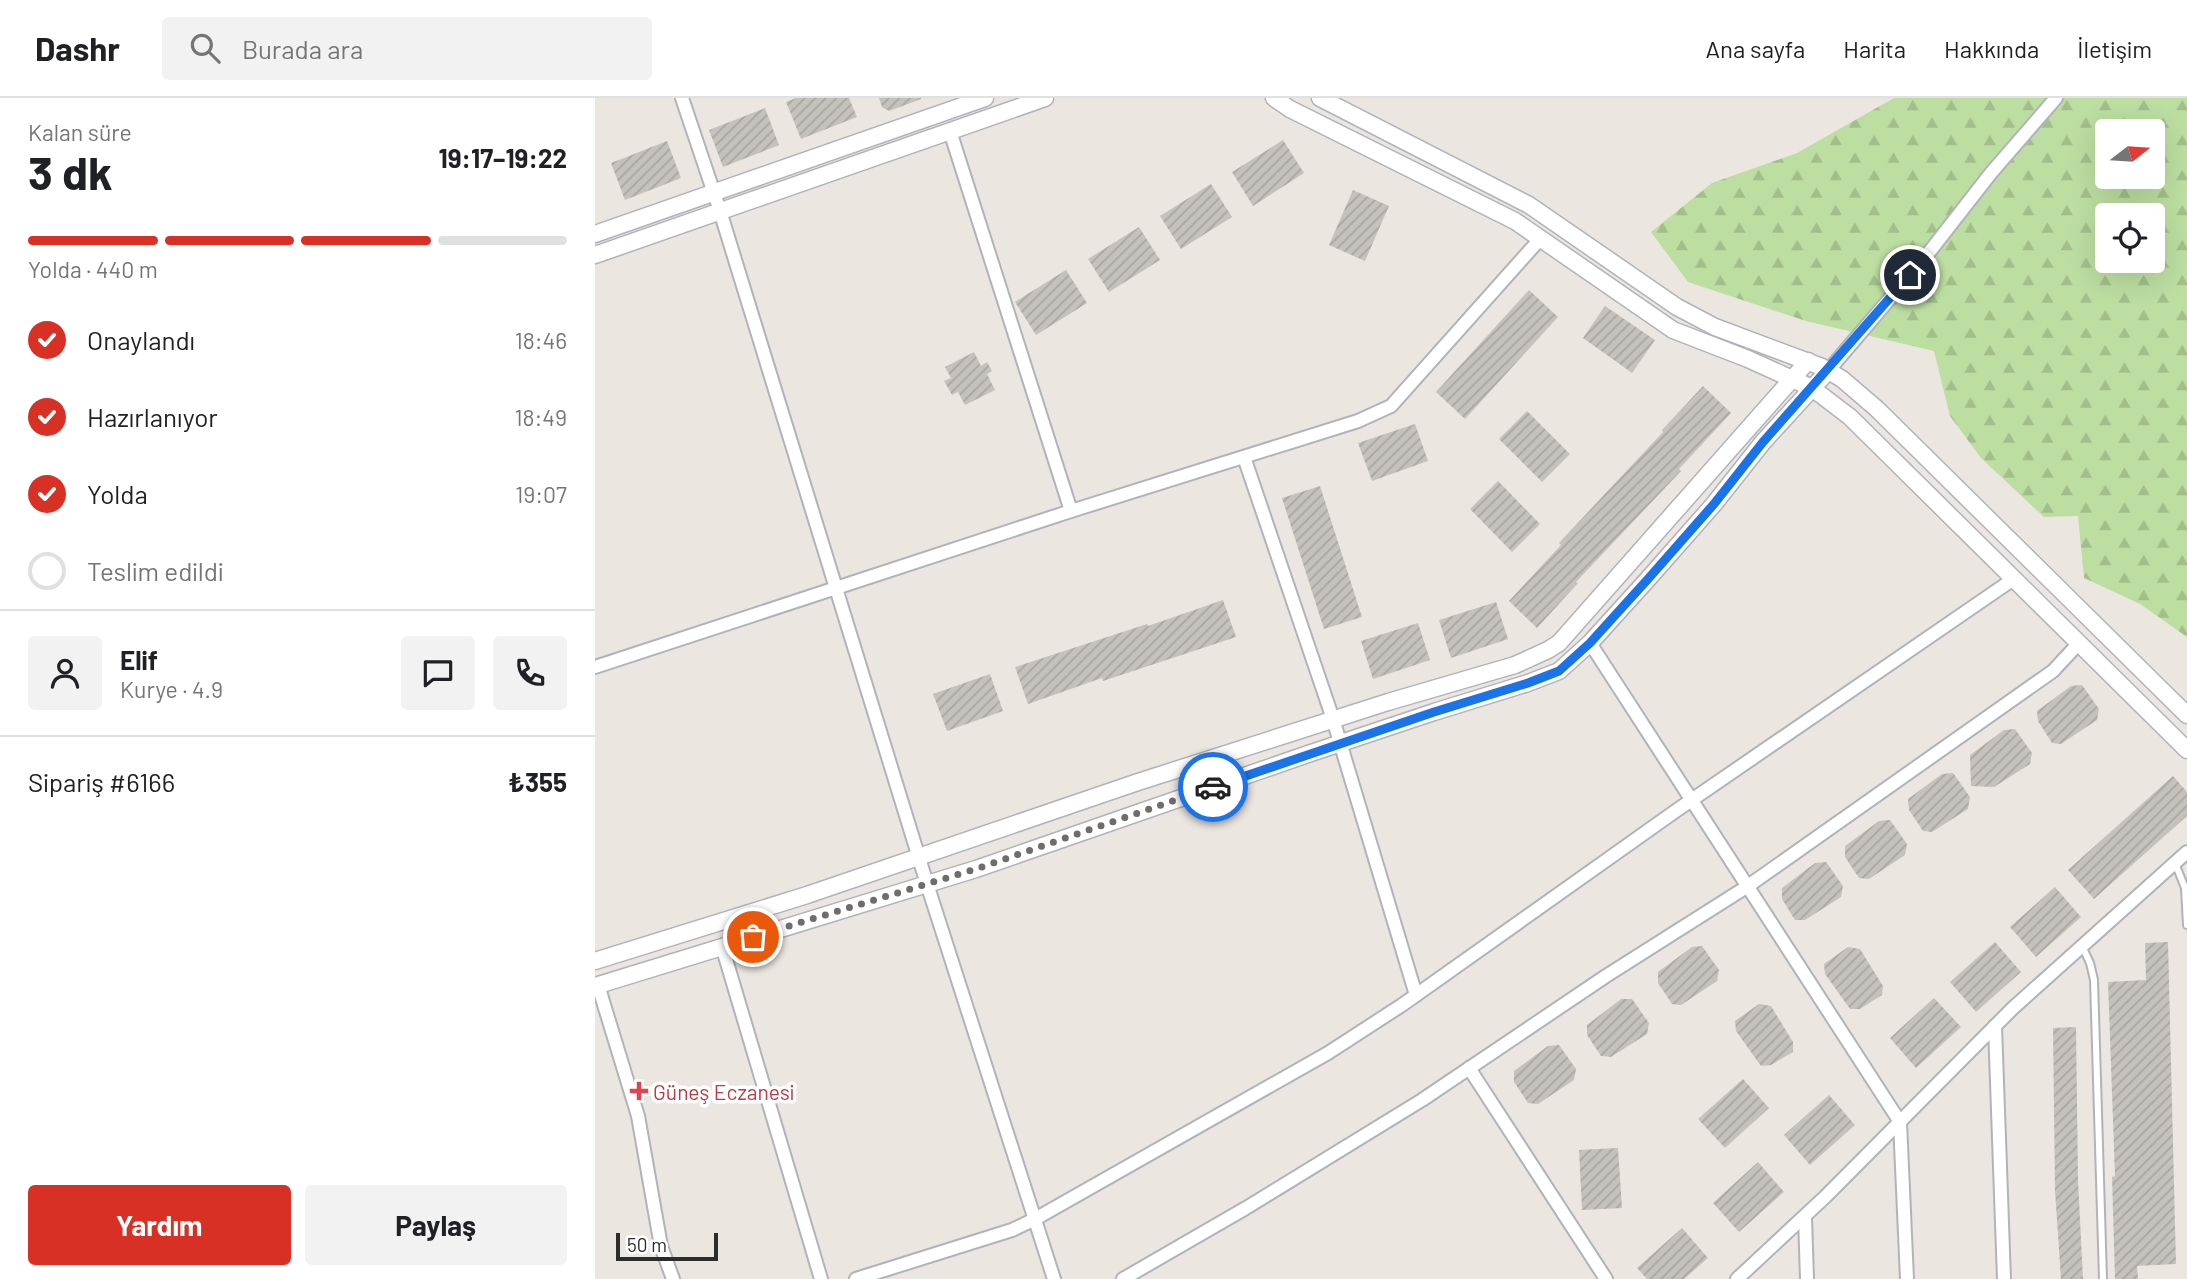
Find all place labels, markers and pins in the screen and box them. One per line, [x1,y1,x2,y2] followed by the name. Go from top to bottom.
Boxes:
[1880,245,1940,305] pin
[723,907,783,967] pin
[653,1079,794,1104] place label: Güneş Eczanesi
[631,1083,647,1099] marker: Güneş Eczanesi

